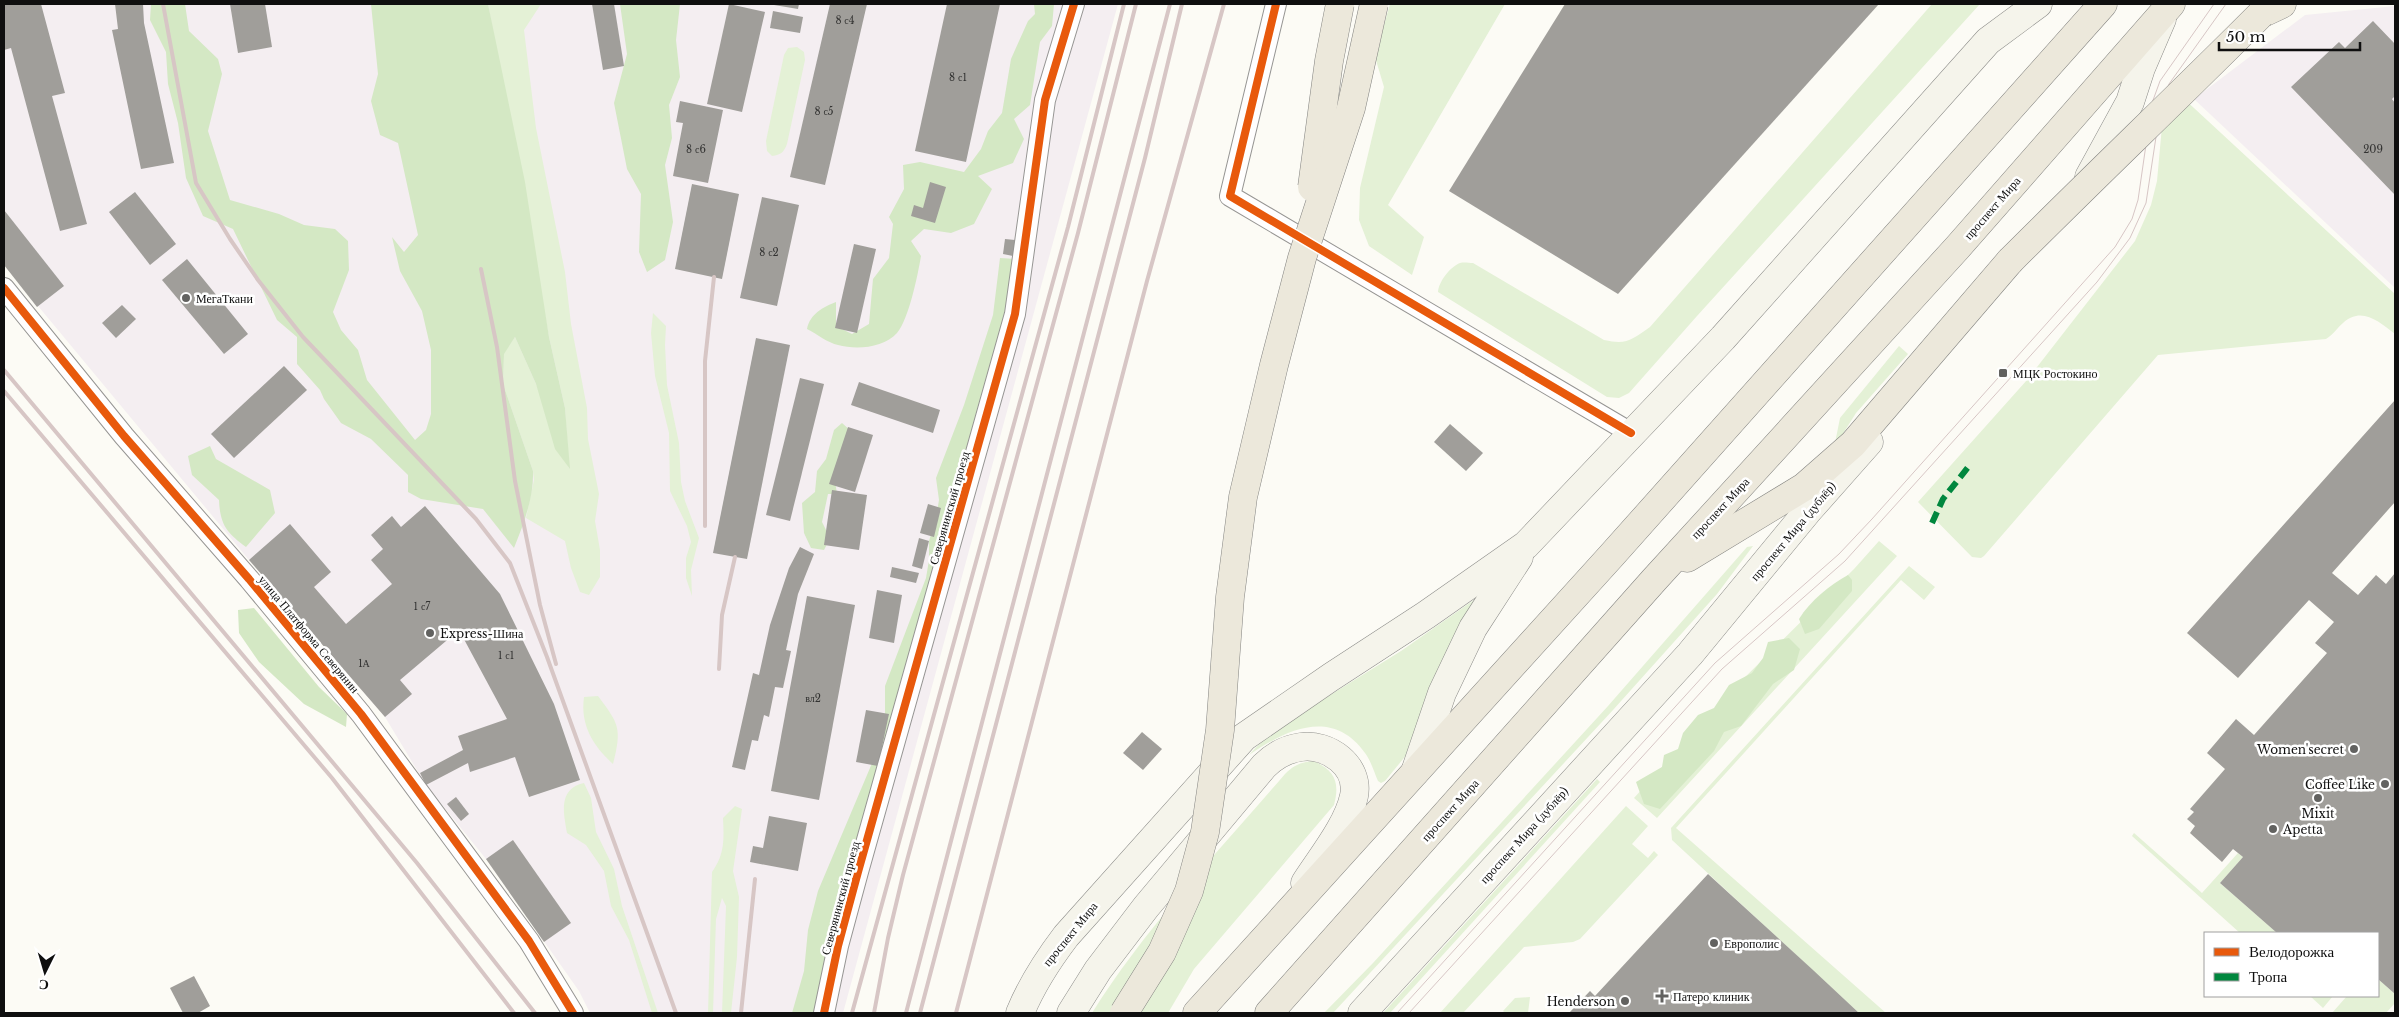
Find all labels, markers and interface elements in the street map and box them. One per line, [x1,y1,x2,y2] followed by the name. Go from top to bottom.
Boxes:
[835,14,855,27] house number: 8 с4
[2219,20,2360,52] scale bar
[2226,27,2266,46] text: 50 m
[949,71,967,84] house number: 8 с1
[814,105,834,118] house number: 8 с5
[686,143,706,156] house number: 8 с6
[2363,143,2383,156] house number: 209
[1961,173,2024,243] street label: проспект Мира
[759,246,779,259] house number: 8 с2
[196,291,254,306] place label: МегаТкани
[180,292,192,304] marker: МегаТкани
[2013,366,2098,381] place label: МЦК Ростокино
[1997,367,2009,379] marker: МЦК Ростокино
[926,450,972,566] street label: Северянинский проезд
[1688,474,1753,542] street label: проспект Мира
[1747,478,1839,584] street label: проспект Мира (дублёр)
[255,572,363,696] street label: улица Платформа Северянин
[414,600,431,613] house number: 1 с7
[440,626,524,641] place label: Express-Шина
[424,627,436,639] marker: Express-Шина
[498,649,514,662] house number: 1 с1
[358,657,371,670] house number: 1А
[805,692,821,705] house number: вл2
[2256,742,2344,757] place label: Women'secret
[2348,743,2360,755] marker: Women'secret
[1418,775,1482,844] street label: проспект Мира
[2305,777,2375,792] place label: Coffee Like
[2379,778,2391,790] marker: Coffee Like
[1477,784,1571,886] street label: проспект Мира (дублёр)
[2312,792,2324,804] marker: Mixit
[2301,806,2335,821] place label: Mixit
[2282,822,2323,837] place label: Apetta
[2267,823,2279,835] marker: Apetta
[818,839,862,957] street label: Северянинский проезд
[1039,898,1101,969] street label: проспект Мира
[2204,932,2379,997] legend
[1724,936,1779,951] place label: Европолис
[1708,937,1720,949] marker: Европолис
[2249,942,2334,961] text: Велодорожка
[20,947,70,997] north arrow
[2249,967,2288,986] text: Тропа
[38,976,50,994] text: С
[1655,989,1669,1003] marker: Патеро клиник
[1673,989,1750,1004] place label: Патеро клиник
[1547,994,1615,1009] place label: Henderson
[1619,995,1631,1007] marker: Henderson

